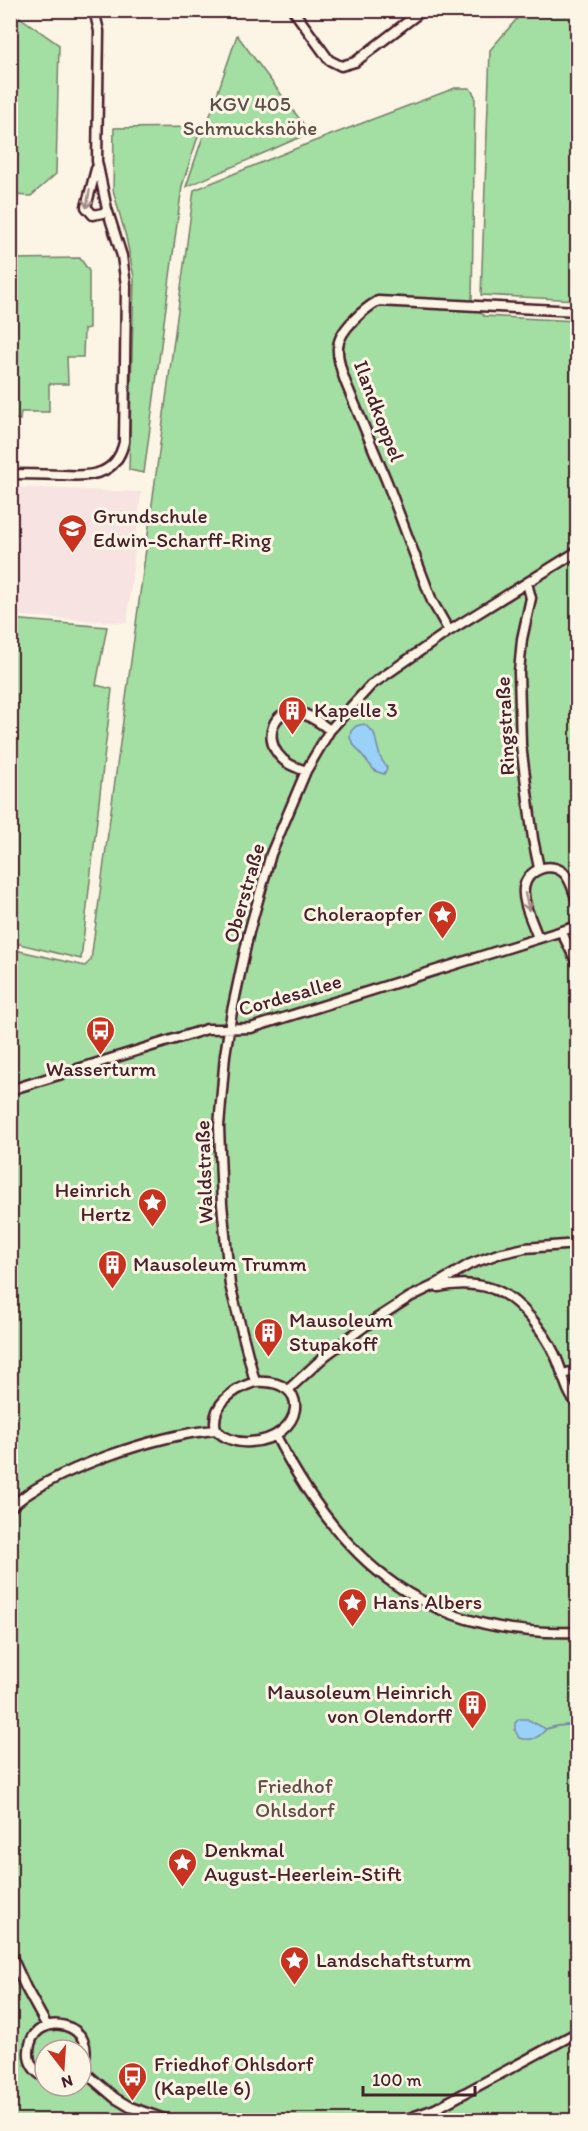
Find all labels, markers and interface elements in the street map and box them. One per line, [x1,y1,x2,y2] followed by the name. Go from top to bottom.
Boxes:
[183,91,317,140] park label: KGV 405 Schmuckshöhe
[83,189,94,208] one-way arrow
[349,357,410,465] street label: Ilandkoppel
[93,503,272,552] place label: Grundschule Edwin-Scharff-Ring
[56,512,88,554] school or university icon: Grundschule Edwin-Scharff-Ring
[489,676,520,776] street label: Ringstraße
[277,694,309,736] building icon: Kapelle 3
[314,697,398,722] place label: Kapelle 3
[217,840,270,946] street label: Oberstraße
[521,892,533,911] one-way arrow
[427,898,459,940] place icon: Choleraopfer
[303,901,423,926] place label: Choleraopfer
[235,968,344,1021] street label: Cordesallee
[85,1014,117,1056] bus stop icon: Wasserturm
[46,1056,156,1081] place label: Wasserturm
[189,1120,218,1224] street label: Waldstraße
[55,1177,132,1226] place label: Heinrich Hertz
[136,1186,168,1228] place icon: Heinrich Hertz
[96,1248,128,1290] building icon: Mausoleum Trumm
[133,1251,307,1276] place label: Mausoleum Trumm
[289,1307,393,1356] place label: Mausoleum Stupakoff
[252,1316,284,1358] building icon: Mausoleum Stupakoff
[336,1586,368,1628] place icon: Hans Albers
[373,1589,482,1614] place label: Hans Albers
[267,1679,453,1728] place label: Mausoleum Heinrich von Olendorff
[457,1688,489,1730] building icon: Mausoleum Heinrich von Olendorff
[255,1773,335,1822] park label: Friedhof Ohlsdorf
[204,1837,402,1886] place label: Denkmal August-Heerlein-Stift
[167,1846,199,1888] place icon: Denkmal August-Heerlein-Stift
[279,1944,311,1986] place icon: Landschaftsturm
[316,1947,471,1972] place label: Landschaftsturm
[33,2038,93,2098] north arrow
[154,2051,314,2100] place label: Friedhof Ohlsdorf (Kapelle 6)
[363,2059,476,2097] scale bar
[117,2060,149,2102] bus stop icon: Friedhof Ohlsdorf (Kapelle 6)
[372,2069,422,2091] text: 100 m
[59,2071,75,2093] text: N

